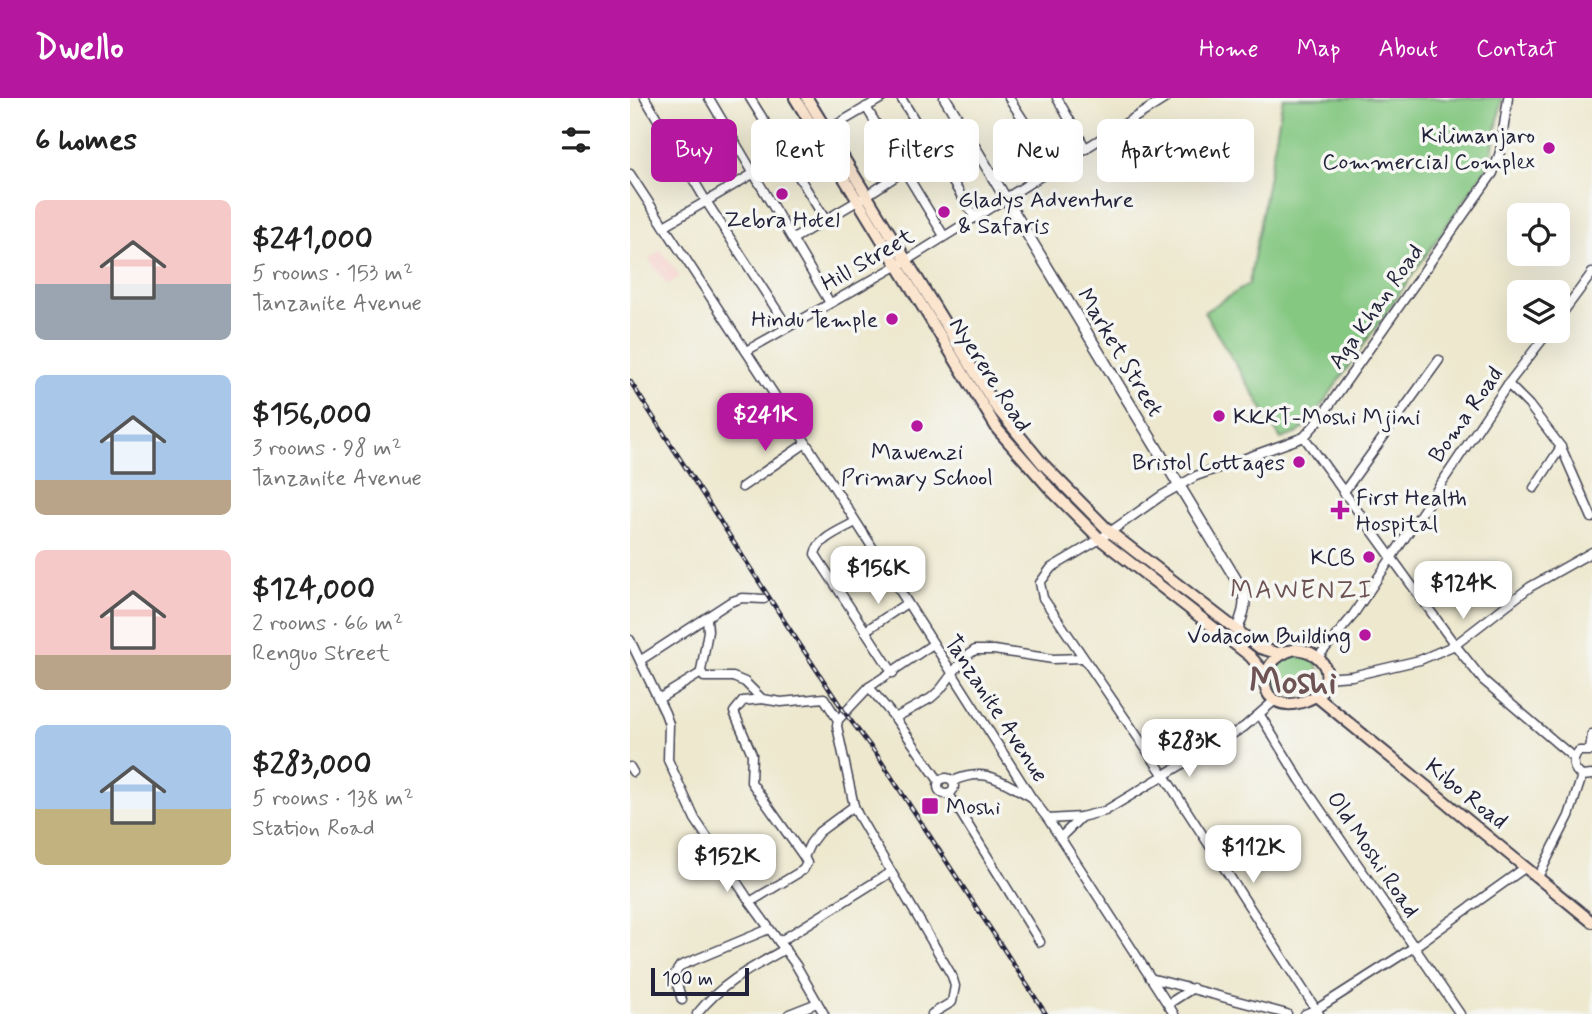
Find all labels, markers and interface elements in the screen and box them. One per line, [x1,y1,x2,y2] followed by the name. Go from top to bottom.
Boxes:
[35,27,124,71] text: Dwello
[1199,34,1259,65] text: Home
[1297,34,1341,65] text: Map
[1379,34,1438,65] text: About
[1476,34,1557,65] text: Contact
[651,119,737,182] chip: Buy
[751,119,850,182] chip: Rent
[864,119,979,182] chip: Filters
[993,119,1083,182] chip: New
[1097,119,1254,182] chip: Apartment
[35,121,137,160] text: 6 homes
[557,121,595,159] icon: filters
[1322,122,1535,178] place label: Kilimanjaro Commercial Complex
[1541,140,1557,156] marker: Kilimanjaro Commercial Complex
[774,186,790,202] marker: Zebra Hotel
[958,186,1134,242] place label: Gladys Adventure & Safaris
[1507,203,1570,343] map controls
[1507,203,1570,266] button: locate
[936,204,952,220] marker: Gladys Adventure & Safaris
[724,206,840,236] place label: Zebra Hotel
[252,220,373,259] text: $241,000
[816,222,920,299] street label: Hill Street
[91,228,175,312] icon: home
[1322,239,1431,376] street label: Aga Khan Road
[252,259,413,289] text: 5 rooms · 153 m²
[1507,280,1570,343] button: layers
[1069,283,1169,423] street label: Market Street
[252,289,422,319] text: Tanzanite Avenue
[751,306,878,336] place label: Hindu Temple
[884,311,900,327] marker: Hindu Temple
[941,312,1038,438] street label: Nyerere Road
[1423,361,1511,469] street label: Boma Road
[716,394,814,453] pin: $241K
[252,395,372,434] text: $156,000
[733,401,797,431] text: $241K
[91,403,175,487] icon: home
[1233,403,1420,433] place label: KKKT-Moshi Mjini
[1211,408,1227,424] marker: KKKT-Moshi Mjini
[909,418,925,434] marker: Mawenzi Primary School
[252,434,402,464] text: 3 rooms · 98 m²
[841,438,993,494] place label: Mawenzi Primary School
[1132,449,1285,479] place label: Bristol Cottages
[1291,454,1307,470] marker: Bristol Cottages
[252,464,422,494] text: Tanzanite Avenue
[1356,484,1467,540] place label: First Health Hospital
[1330,500,1350,520] marker: First Health Hospital
[1310,544,1355,574] place label: KCB
[829,546,927,606] pin: $156K
[1361,549,1377,565] marker: KCB
[846,554,910,584] text: $156K
[1414,561,1512,621] pin: $124K
[1430,569,1496,599] text: $124K
[252,570,375,609] text: $124,000
[1230,574,1374,608] district label: MAWENZI
[91,578,175,662] icon: home
[252,609,403,639] text: 2 rooms · 66 m²
[1187,622,1351,654] place label: Vodacom Building
[1357,627,1373,643] marker: Vodacom Building
[936,630,1054,788] street label: Tanzanite Avenue
[252,639,390,669] text: Renguo Street
[1249,659,1337,707] district label: Moshi
[1140,720,1238,779] pin: $283K
[1157,727,1221,757] text: $283K
[252,745,372,784] text: $283,000
[1418,752,1513,837] street label: Kibo Road
[91,753,175,837] icon: home
[252,784,414,814] text: 5 rooms · 138 m²
[1319,786,1426,924] street label: Old Moshi Road
[946,793,1000,823] place label: Moshi
[920,796,940,816] marker: Moshi
[252,814,375,844] text: Station Road
[1204,826,1302,885] pin: $112K
[1221,833,1285,863] text: $112K
[678,834,776,894] pin: $152K
[694,842,760,872] text: $152K
[651,965,749,997] scale bar
[662,967,713,992] text: 100 m

